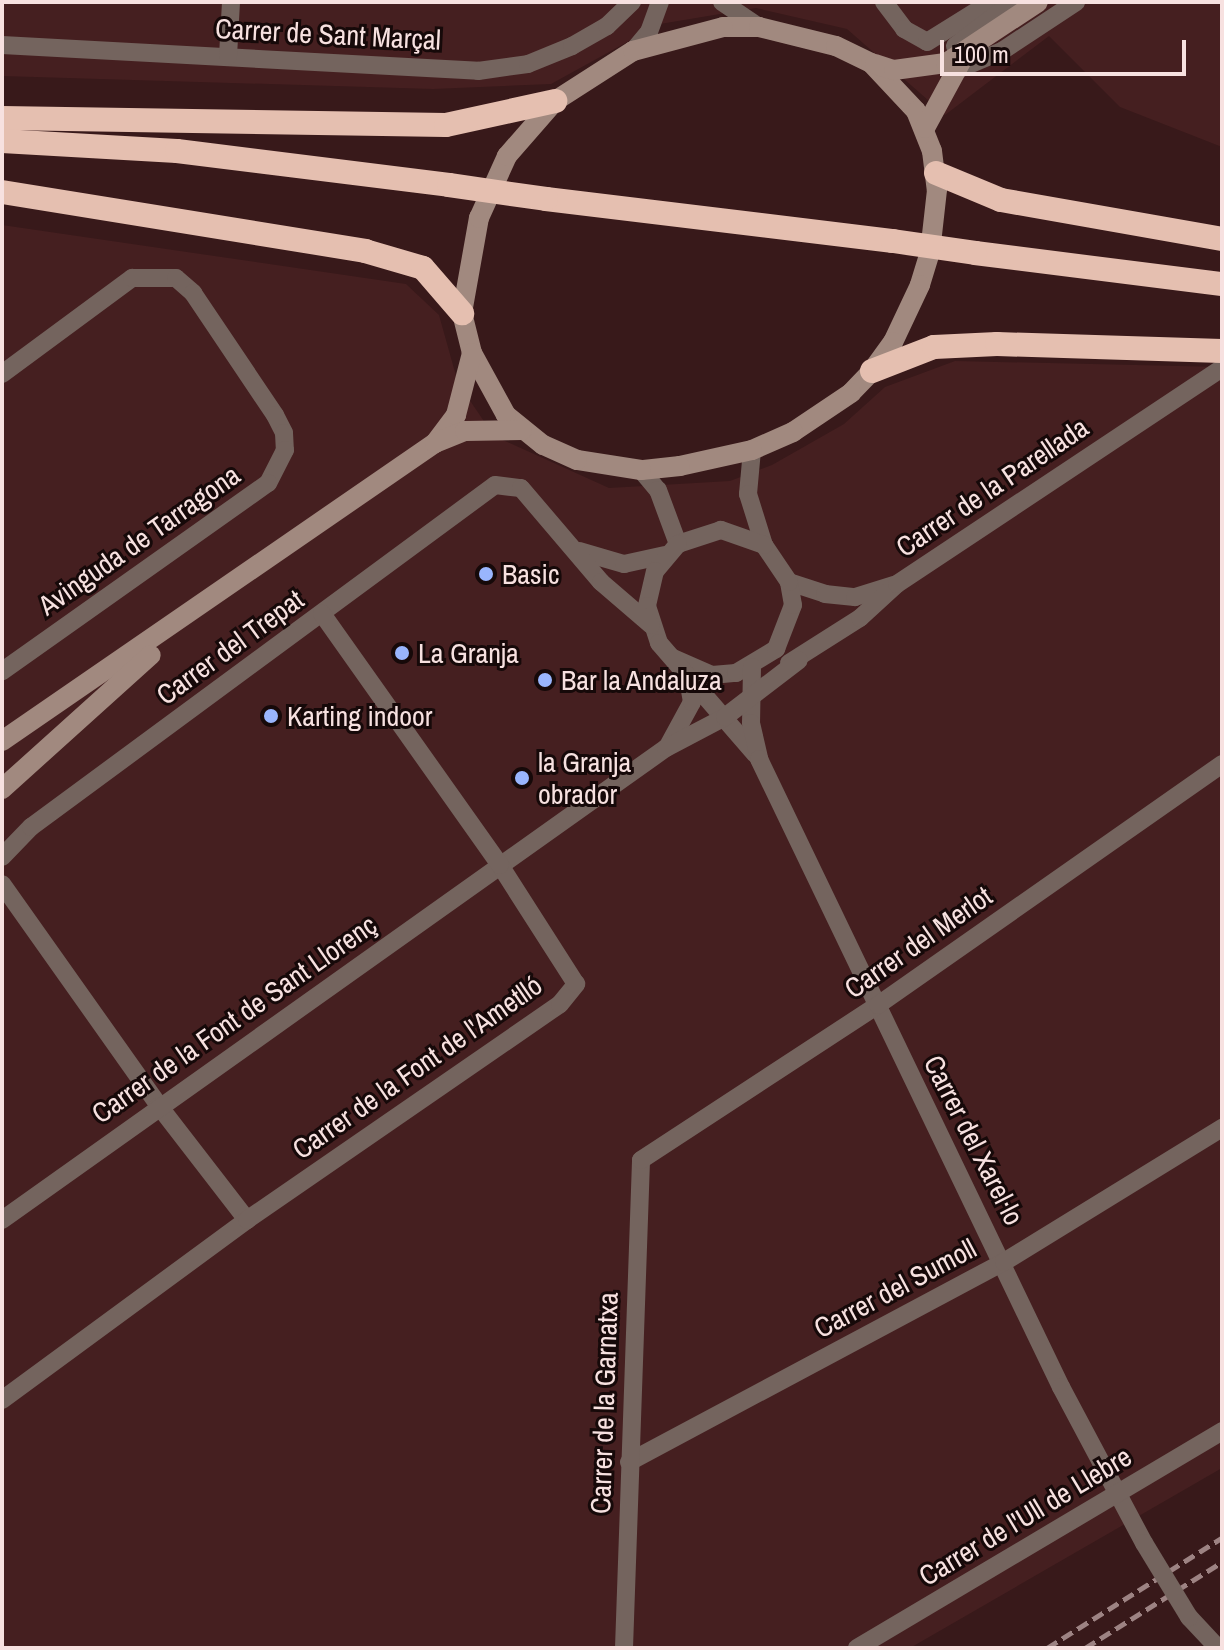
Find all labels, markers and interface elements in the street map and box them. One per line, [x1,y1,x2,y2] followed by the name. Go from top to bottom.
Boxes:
[214,11,442,57] street label: Carrer de Sant Marçal
[944,24,1190,74] scale bar
[954,38,1009,70] text: 100 m
[890,410,1094,564] street label: Carrer de la Parellada
[32,458,246,622] street label: Avinguda de Tarragona
[502,557,559,591] place label: Basic
[477,565,495,583] marker: Basic
[150,582,310,712] street label: Carrer del Trepat
[418,636,519,670] place label: La Granja
[393,644,411,662] marker: La Granja
[561,663,723,697] place label: Bar la Andaluza
[536,671,554,689] marker: Bar la Andaluza
[287,699,433,733] place label: Karting indoor
[262,707,280,725] marker: Karting indoor
[538,745,631,811] place label: la Granja obrador
[513,769,531,787] marker: la Granja obrador
[838,879,998,1005] street label: Carrer del Merlot
[85,908,383,1130] street label: Carrer de la Font de Sant Llorenç
[286,968,548,1166] street label: Carrer de la Font de l'Ametlló
[917,1050,1031,1230] street label: Carrer del Xarel·lo
[808,1231,982,1345] street label: Carrer del Sumoll
[583,1291,625,1515] street label: Carrer de la Garnatxa
[913,1439,1137,1593] street label: Carrer de l'Ull de Llebre

